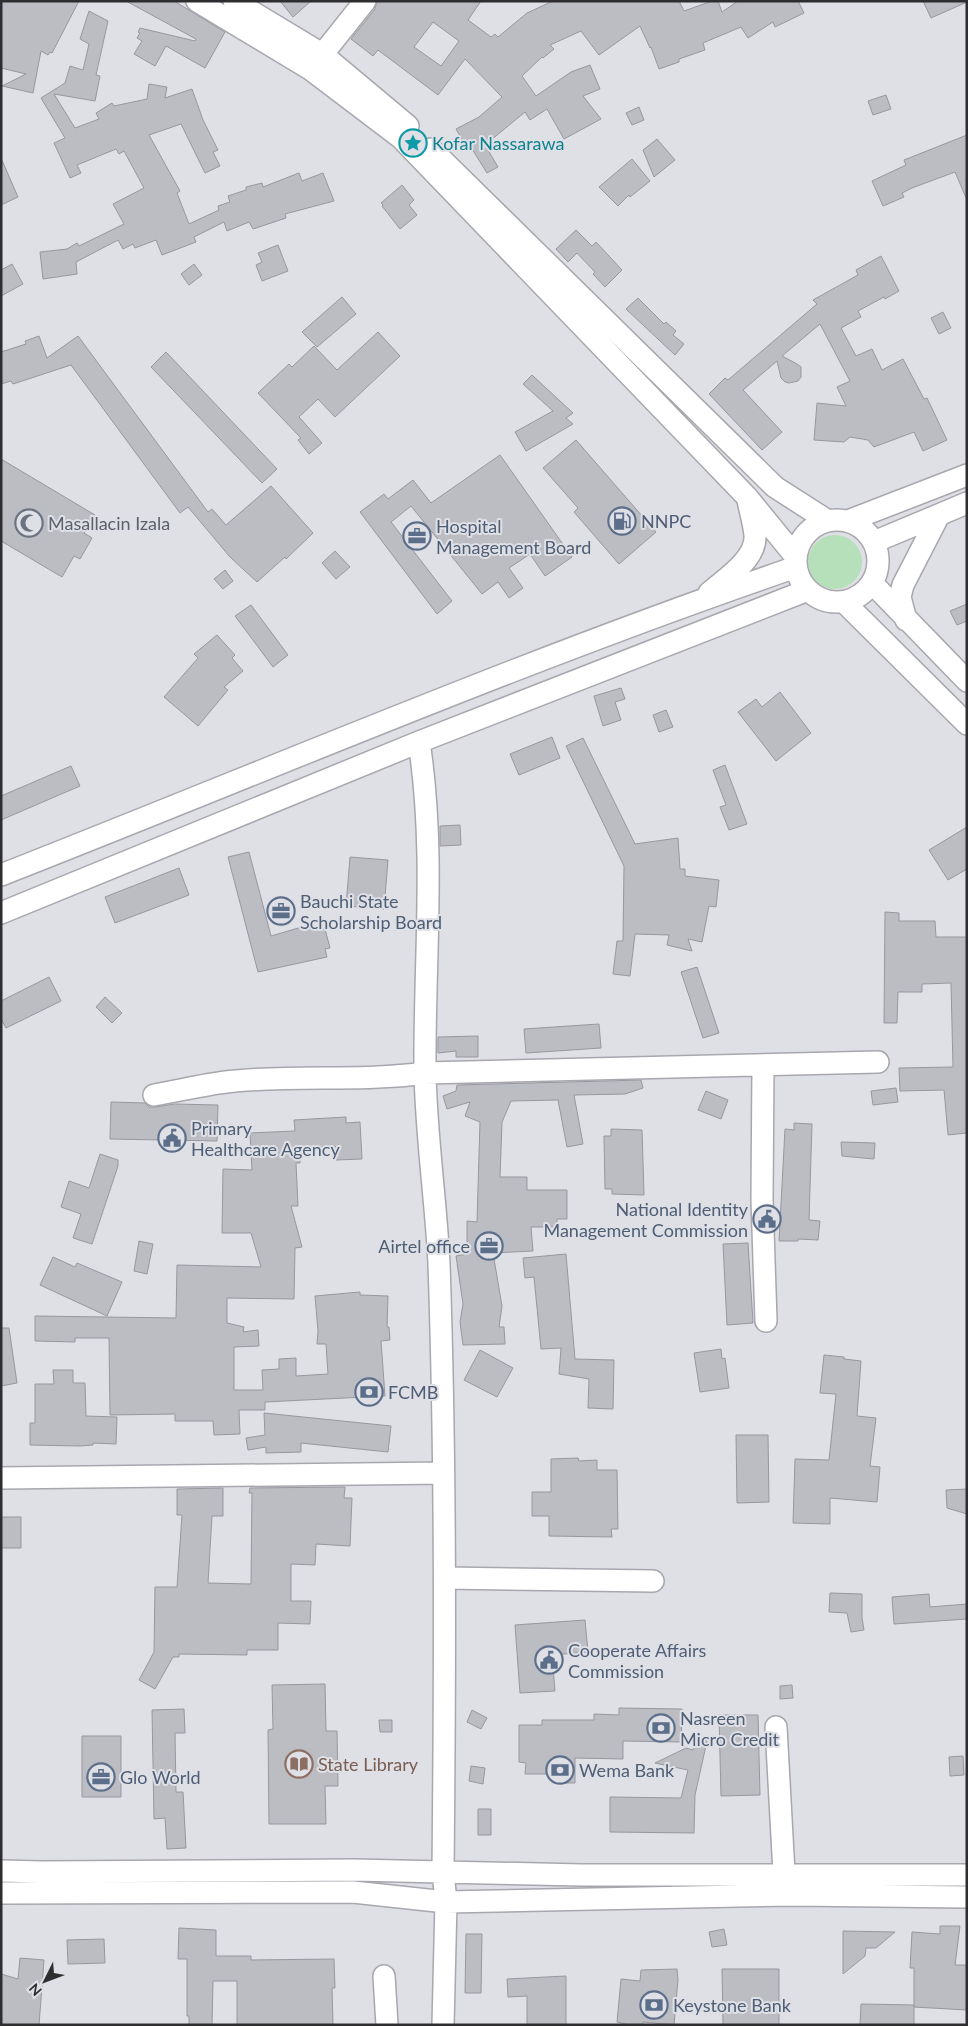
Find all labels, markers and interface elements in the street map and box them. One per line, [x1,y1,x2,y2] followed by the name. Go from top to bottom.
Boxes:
[398,128,428,158] place icon: Kofar Nassarawa
[432,132,564,154] place label: Kofar Nassarawa
[607,506,637,536] fuel station icon: NNPC
[14,508,44,538] mosque icon: Masallacin Izala
[641,510,691,532] place label: NNPC
[48,512,170,534] place label: Masallacin Izala
[436,515,591,558] place label: Hospital Management Board
[402,521,432,551] office icon: Hospital Management Board
[300,890,442,933] place label: Bauchi State Scholarship Board
[266,896,296,926] office icon: Bauchi State Scholarship Board
[191,1117,340,1160] place label: Primary Healthcare Agency
[157,1123,187,1153] public building icon: Primary Healthcare Agency
[543,1198,749,1241] place label: National Identity Management Commission
[752,1204,782,1234] public building icon: National Identity Management Commission
[474,1231,504,1261] office icon: Airtel office
[378,1235,470,1257] place label: Airtel office
[354,1377,384,1407] bank icon: FCMB
[388,1381,438,1403] place label: FCMB
[568,1639,706,1682] place label: Cooperate Affairs Commission
[534,1645,564,1675] public building icon: Cooperate Affairs Commission
[680,1707,780,1750] place label: Nasreen Micro Credit
[646,1713,676,1743] bank icon: Nasreen Micro Credit
[284,1749,314,1779] library icon: State Library
[318,1753,419,1775] place label: State Library
[545,1755,575,1785] bank icon: Wema Bank
[579,1759,675,1781] place label: Wema Bank
[86,1762,116,1792] office icon: Glo World
[120,1766,201,1788] place label: Glo World
[20,1956,70,2006] north arrow
[25,1980,45,2000] text: N
[639,1990,669,2020] bank icon: Keystone Bank
[673,1994,792,2016] place label: Keystone Bank

